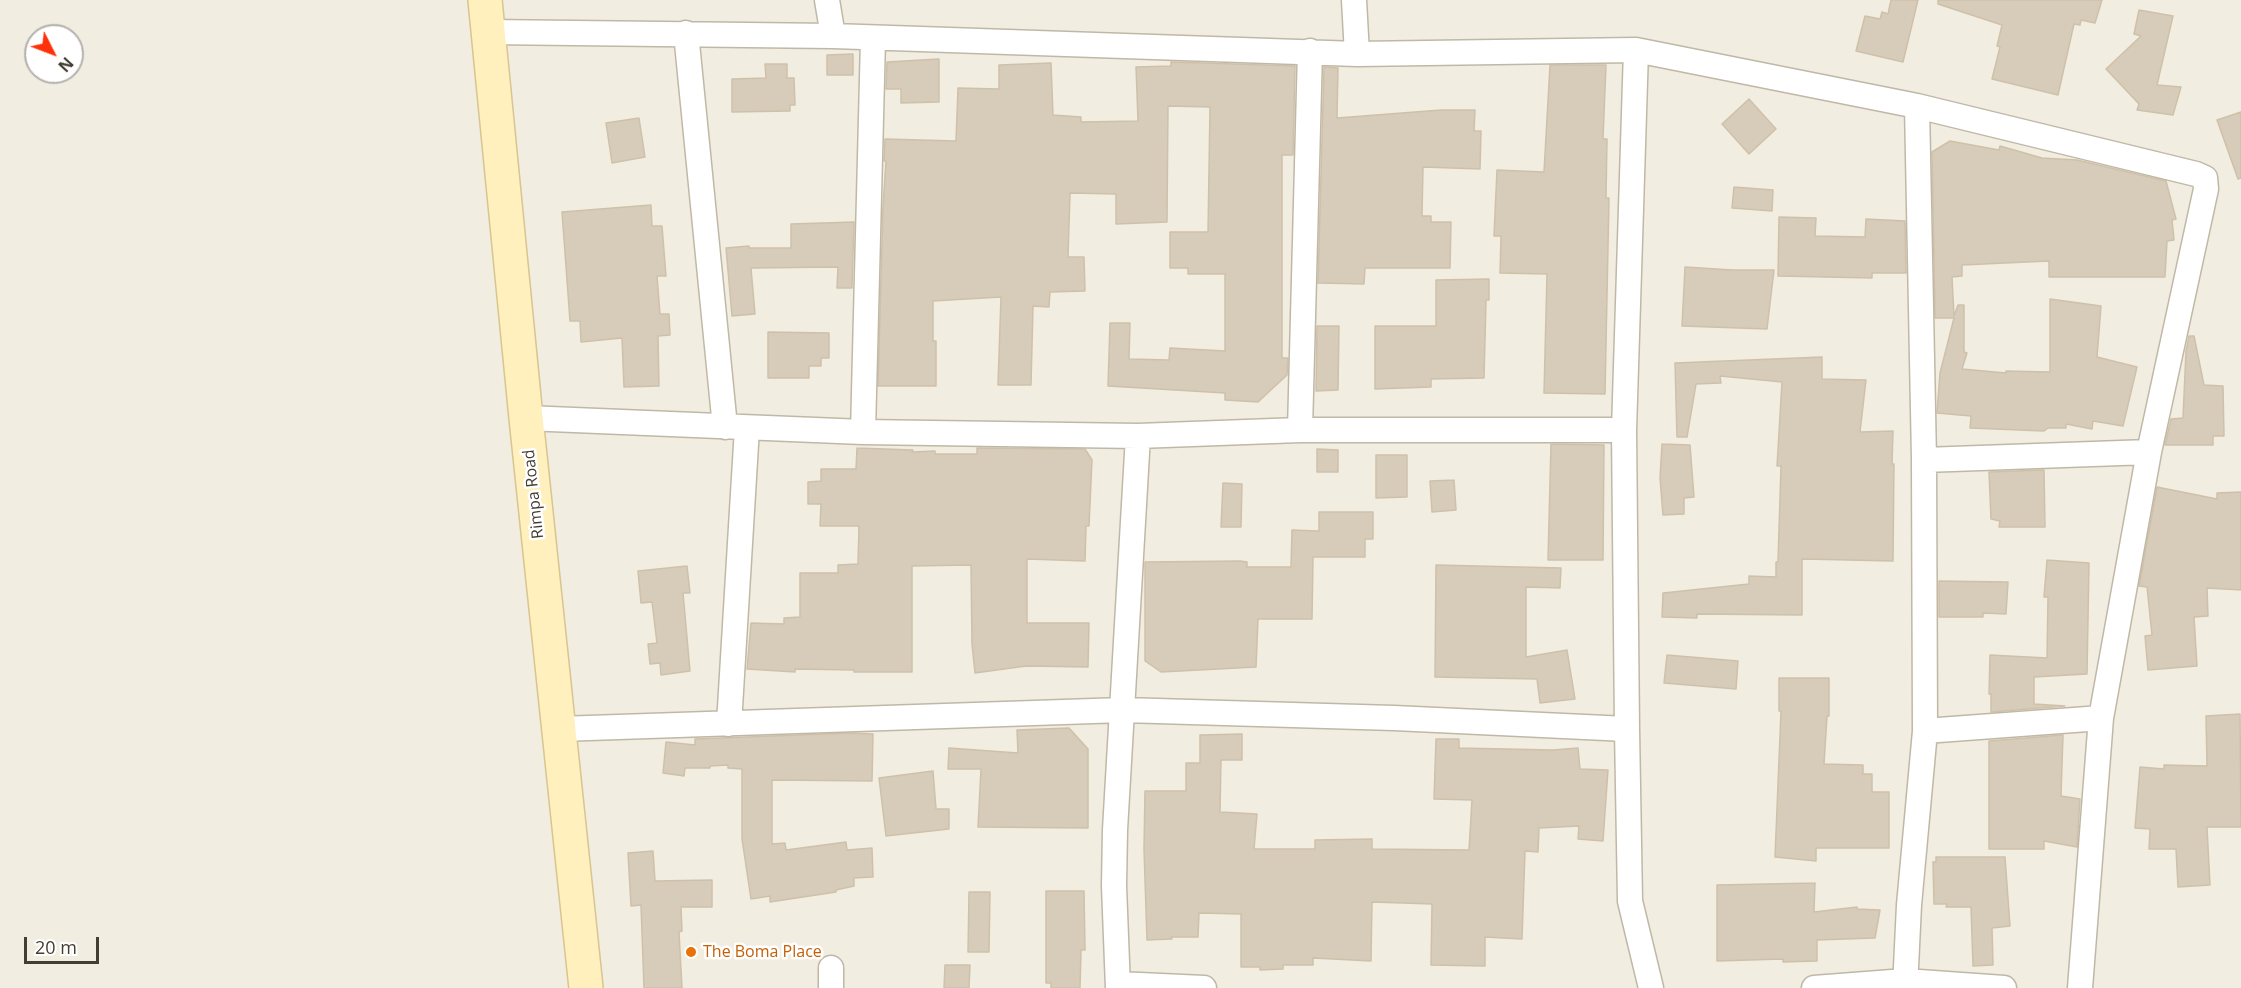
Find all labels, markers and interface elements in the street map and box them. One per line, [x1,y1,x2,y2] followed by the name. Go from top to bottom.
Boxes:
[24,24,84,84] north arrow
[53,53,78,77] text: N
[520,448,548,540] street label: Rimpa Road
[27,925,102,963] scale bar
[35,935,77,959] text: 20 m
[703,942,822,962] place label: The Boma Place
[684,945,698,959] marker: The Boma Place

